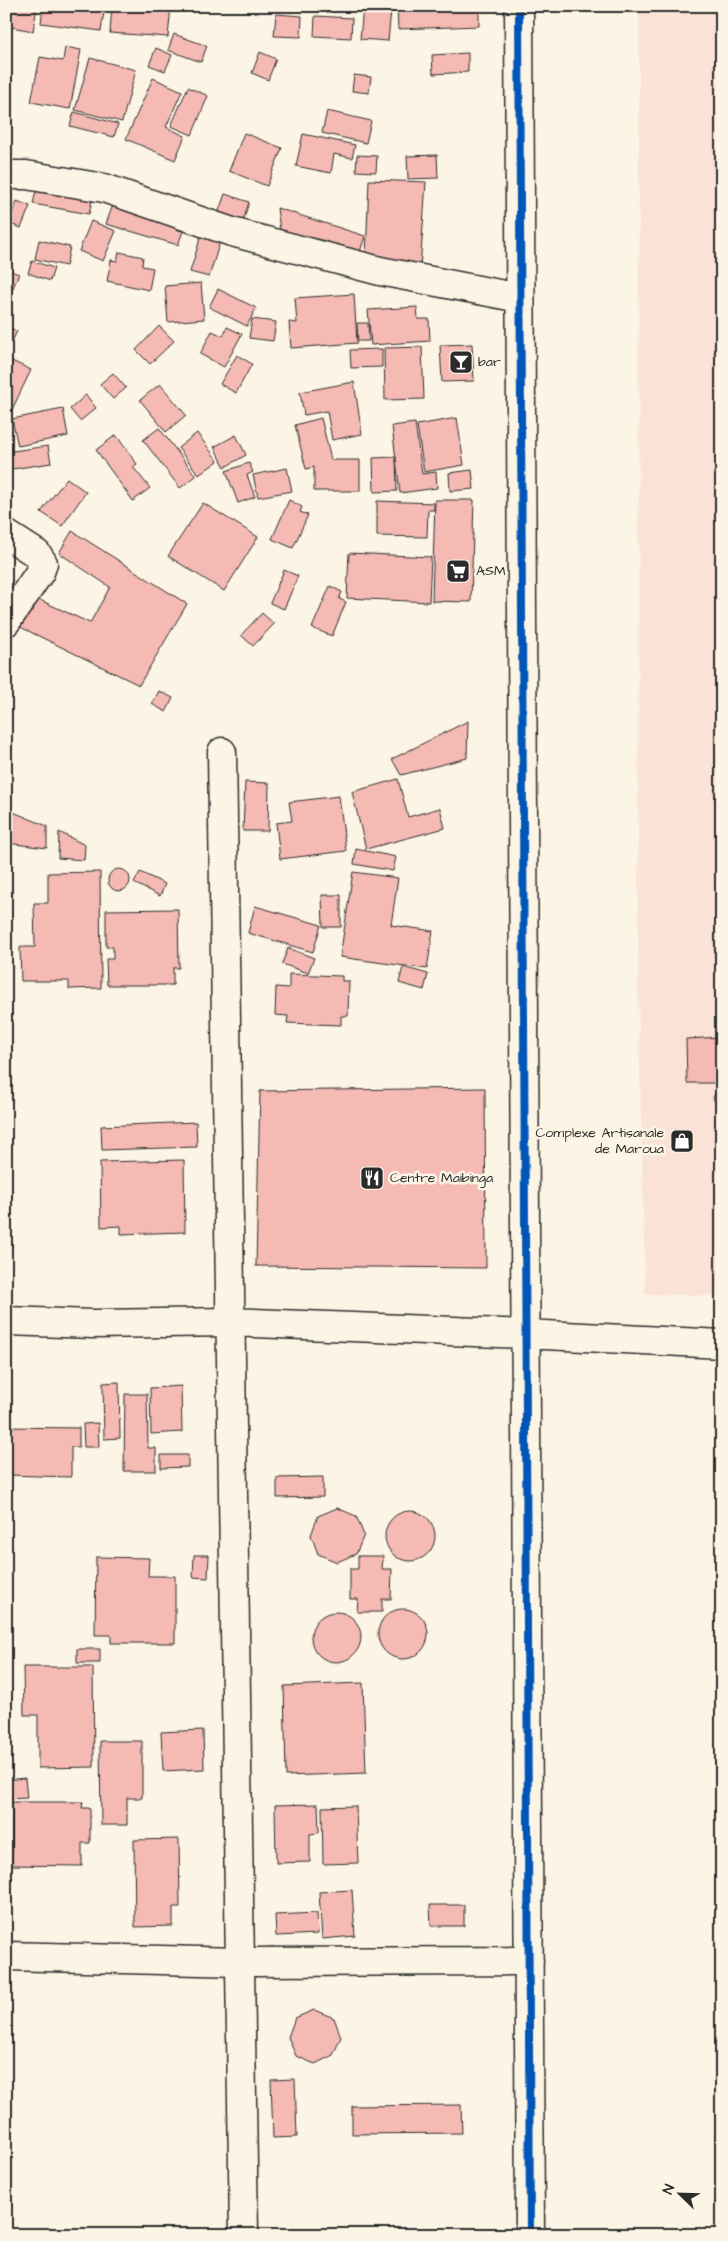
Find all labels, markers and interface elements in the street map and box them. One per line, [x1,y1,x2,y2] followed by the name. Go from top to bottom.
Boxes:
[448,349,474,375] bar icon: bar
[478,352,501,372] place label: bar
[445,558,471,584] supermarket icon: ASM
[476,561,506,581] place label: ASM
[535,1123,664,1159] place label: Complexe Artisanale de Maroua
[669,1128,695,1154] shop icon: Complexe Artisanale de Maroua
[359,1165,385,1191] restaurant icon: Centre Maibinga
[390,1168,493,1188] place label: Centre Maibinga
[656,2168,706,2218] north arrow
[658,2181,680,2197] text: N

